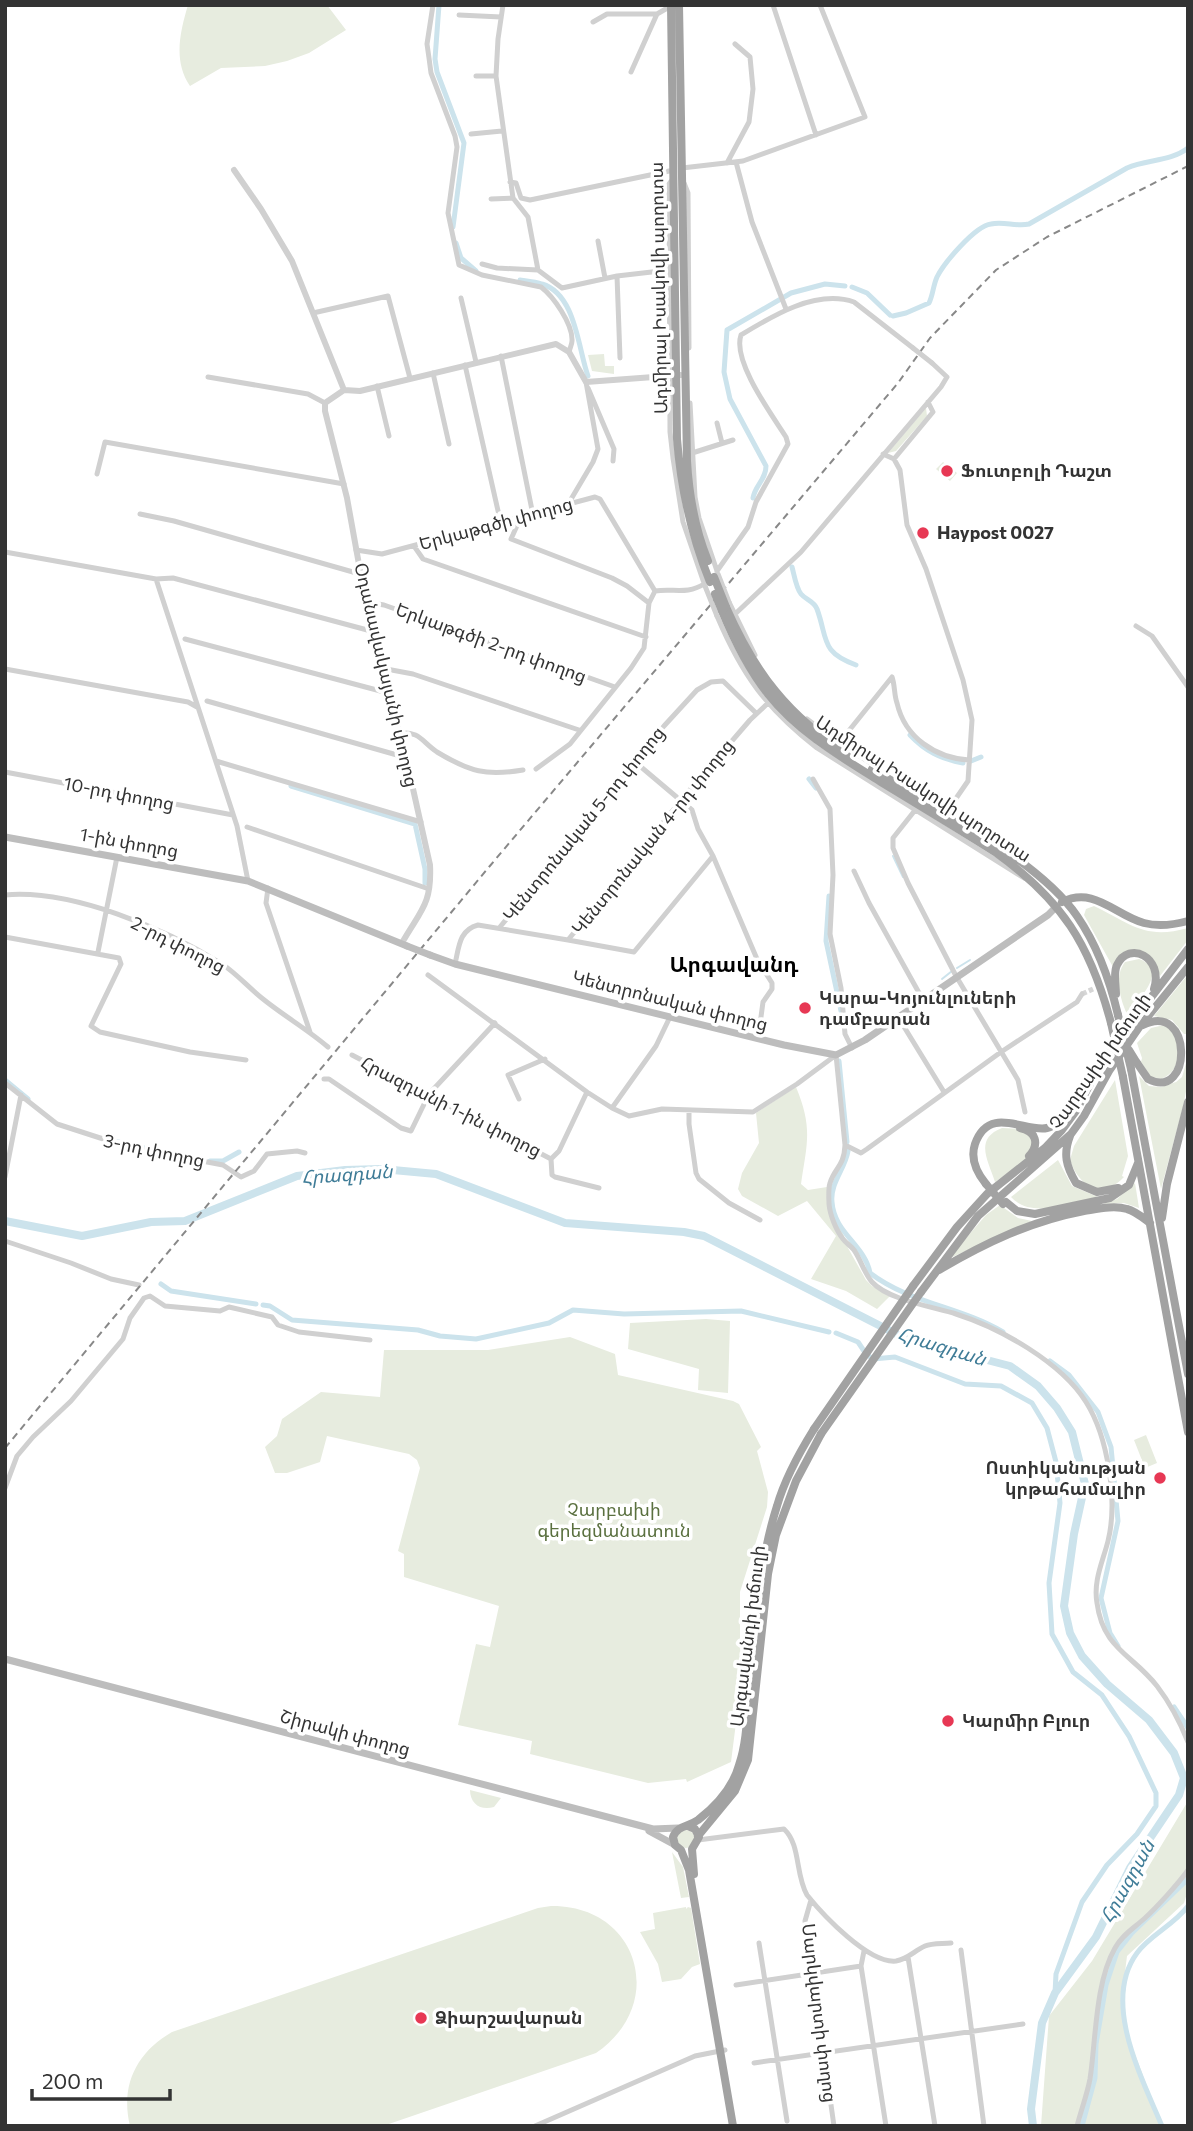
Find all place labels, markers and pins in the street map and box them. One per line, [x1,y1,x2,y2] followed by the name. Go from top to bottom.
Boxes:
[961,459,1112,481] place label: Ֆուտբոլի Դաշտ
[939,463,955,479] marker: Ֆուտբոլի Դաշտ
[937,521,1054,543] place label: Haypost 0027
[915,525,931,541] marker: Haypost 0027
[819,986,1016,1029] place label: Կարա-Կոյունլուների դամբարան
[797,1000,813,1016] marker: Կարա-Կոյունլուների դամբարան
[985,1456,1146,1499] place label: Ոստիկանության կրթահամալիր
[1152,1470,1168,1486] marker: Ոստիկանության կրթահամալիր
[962,1709,1090,1731] place label: Կարմիր Բլուր
[940,1713,956,1729] marker: Կարմիր Բլուր
[435,2006,582,2028] place label: Ձիարշավարան
[413,2010,429,2026] marker: Ձիարշավարան

